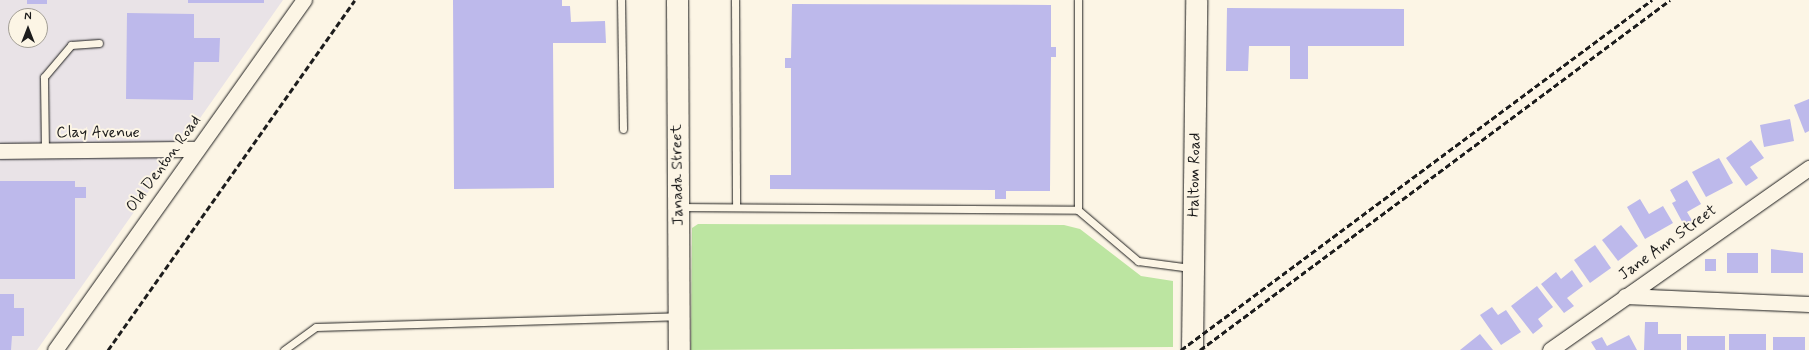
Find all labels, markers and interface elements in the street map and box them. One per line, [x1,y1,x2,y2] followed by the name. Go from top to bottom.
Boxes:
[8,8,48,48] north arrow
[24,10,32,24] text: N
[123,113,205,215] street label: Old Denton Road
[55,123,141,143] street label: Clay Avenue
[668,124,688,226] street label: Janada Street
[1185,132,1205,218] street label: Haltom Road
[1616,201,1720,285] street label: Jane Ann Street

